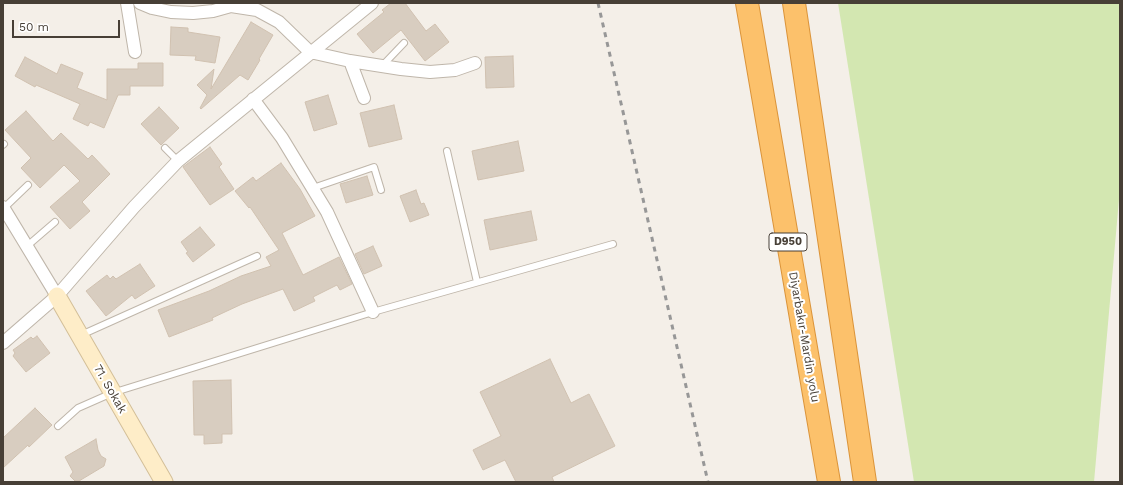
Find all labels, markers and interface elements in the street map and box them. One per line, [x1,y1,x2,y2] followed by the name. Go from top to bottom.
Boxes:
[14,12,122,38] scale bar
[19,20,49,34] text: 50 m
[769,233,807,251] road number: D950
[785,271,823,403] street label: Diyarbakır-Mardin yolu
[90,362,130,416] street label: 71. Sokak

